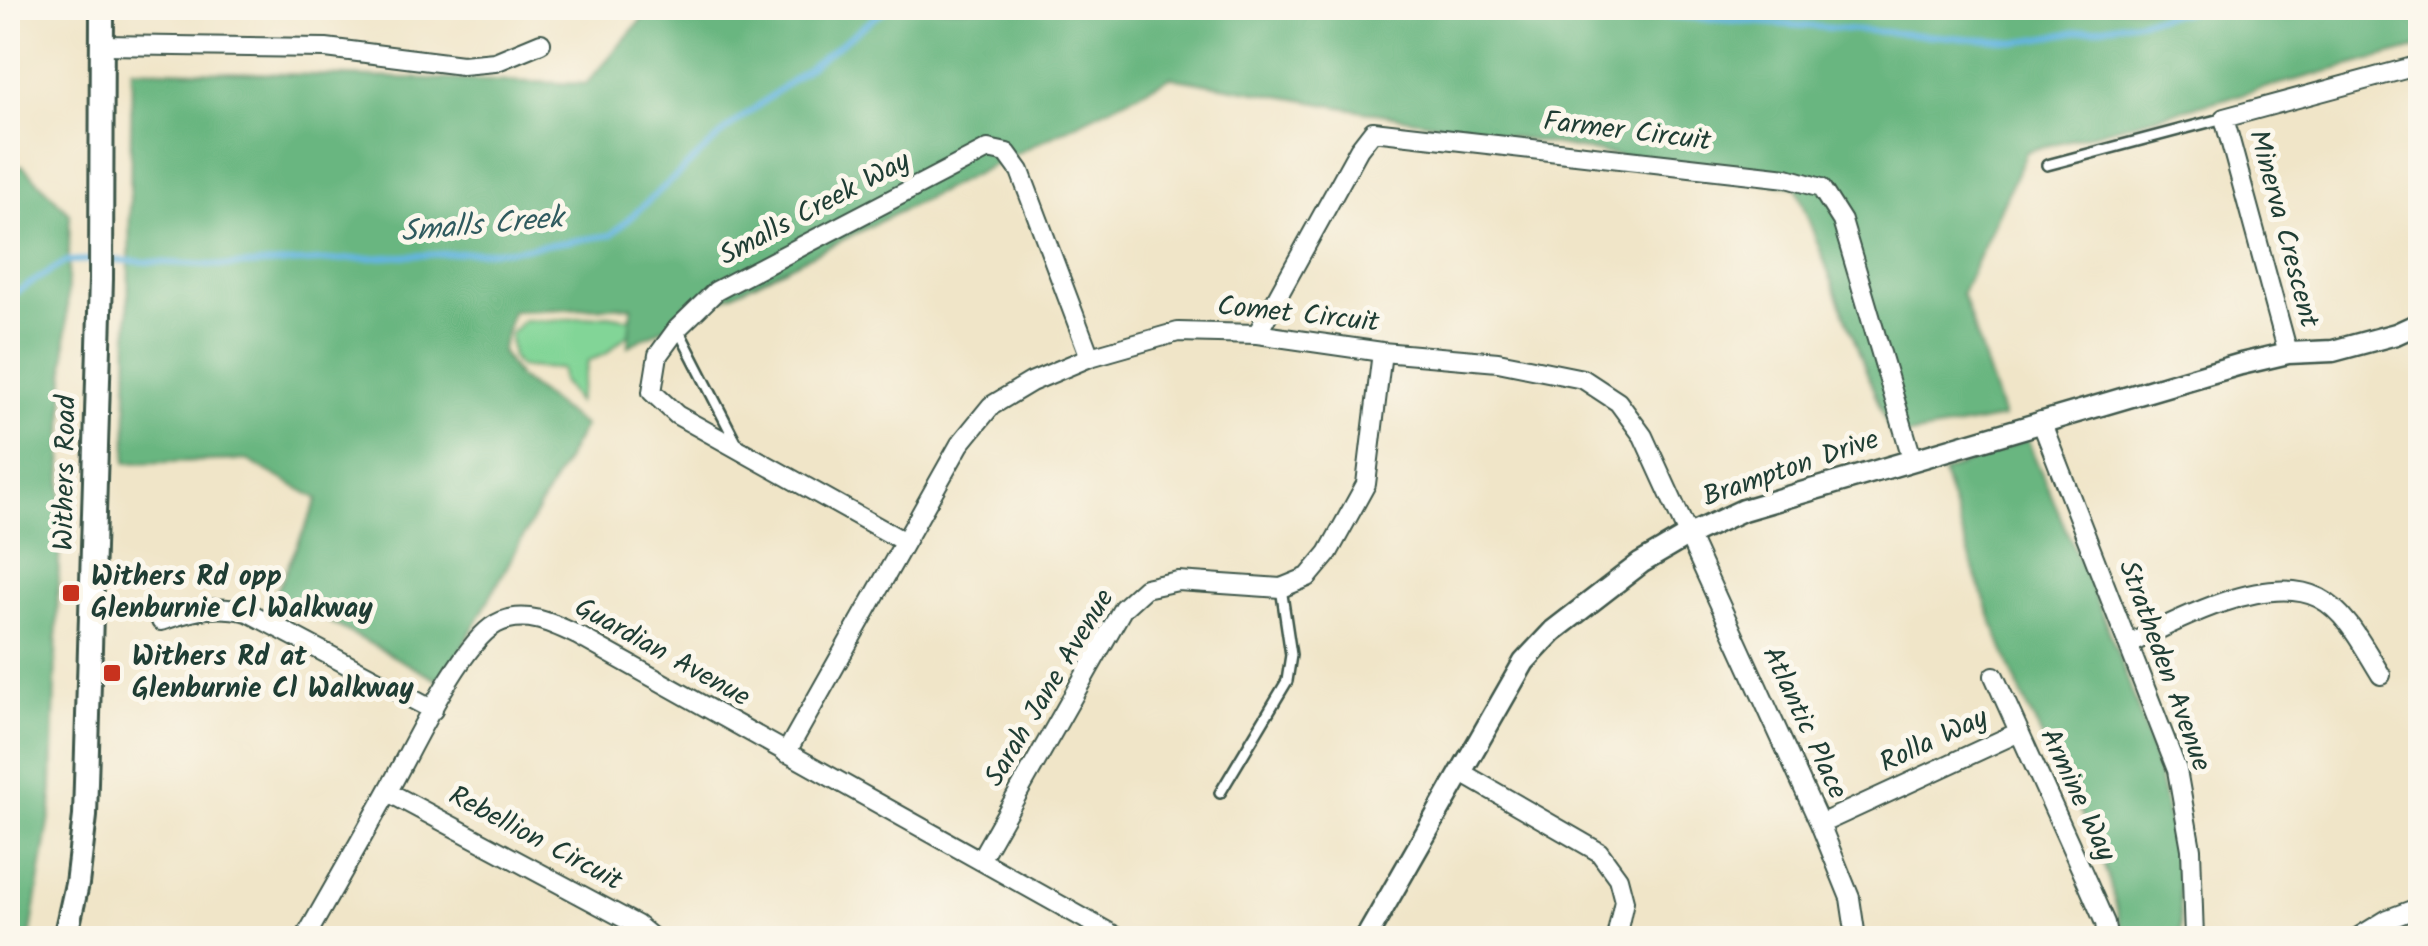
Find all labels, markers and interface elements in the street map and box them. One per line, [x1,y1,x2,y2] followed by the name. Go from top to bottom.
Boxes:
[1541,99,1715,165] street label: Farmer Circuit
[2235,125,2331,334] street label: Minerva Crescent
[711,139,919,278] street label: Smalls Creek Way
[399,195,569,257] water label: Smalls Creek
[1215,284,1382,346] street label: Comet Circuit
[42,394,90,551] street label: Withers Road
[1697,418,1886,520] street label: Brampton Drive
[2105,554,2223,778] street label: Stratheden Avenue
[91,555,373,632] place label: Withers Rd opp Glenburnie Cl Walkway
[973,580,1127,796] street label: Sarah Jane Avenue
[60,582,82,604] marker: Withers Rd opp Glenburnie Cl Walkway
[566,586,759,720] street label: Guardian Avenue
[132,635,414,712] place label: Withers Rd at Glenburnie Cl Walkway
[1749,639,1859,807] street label: Atlantic Place
[101,662,123,684] marker: Withers Rd at Glenburnie Cl Walkway
[1872,696,1997,786] street label: Rolla Way
[2027,721,2128,870] street label: Armine Way
[440,774,631,904] street label: Rebellion Circuit

